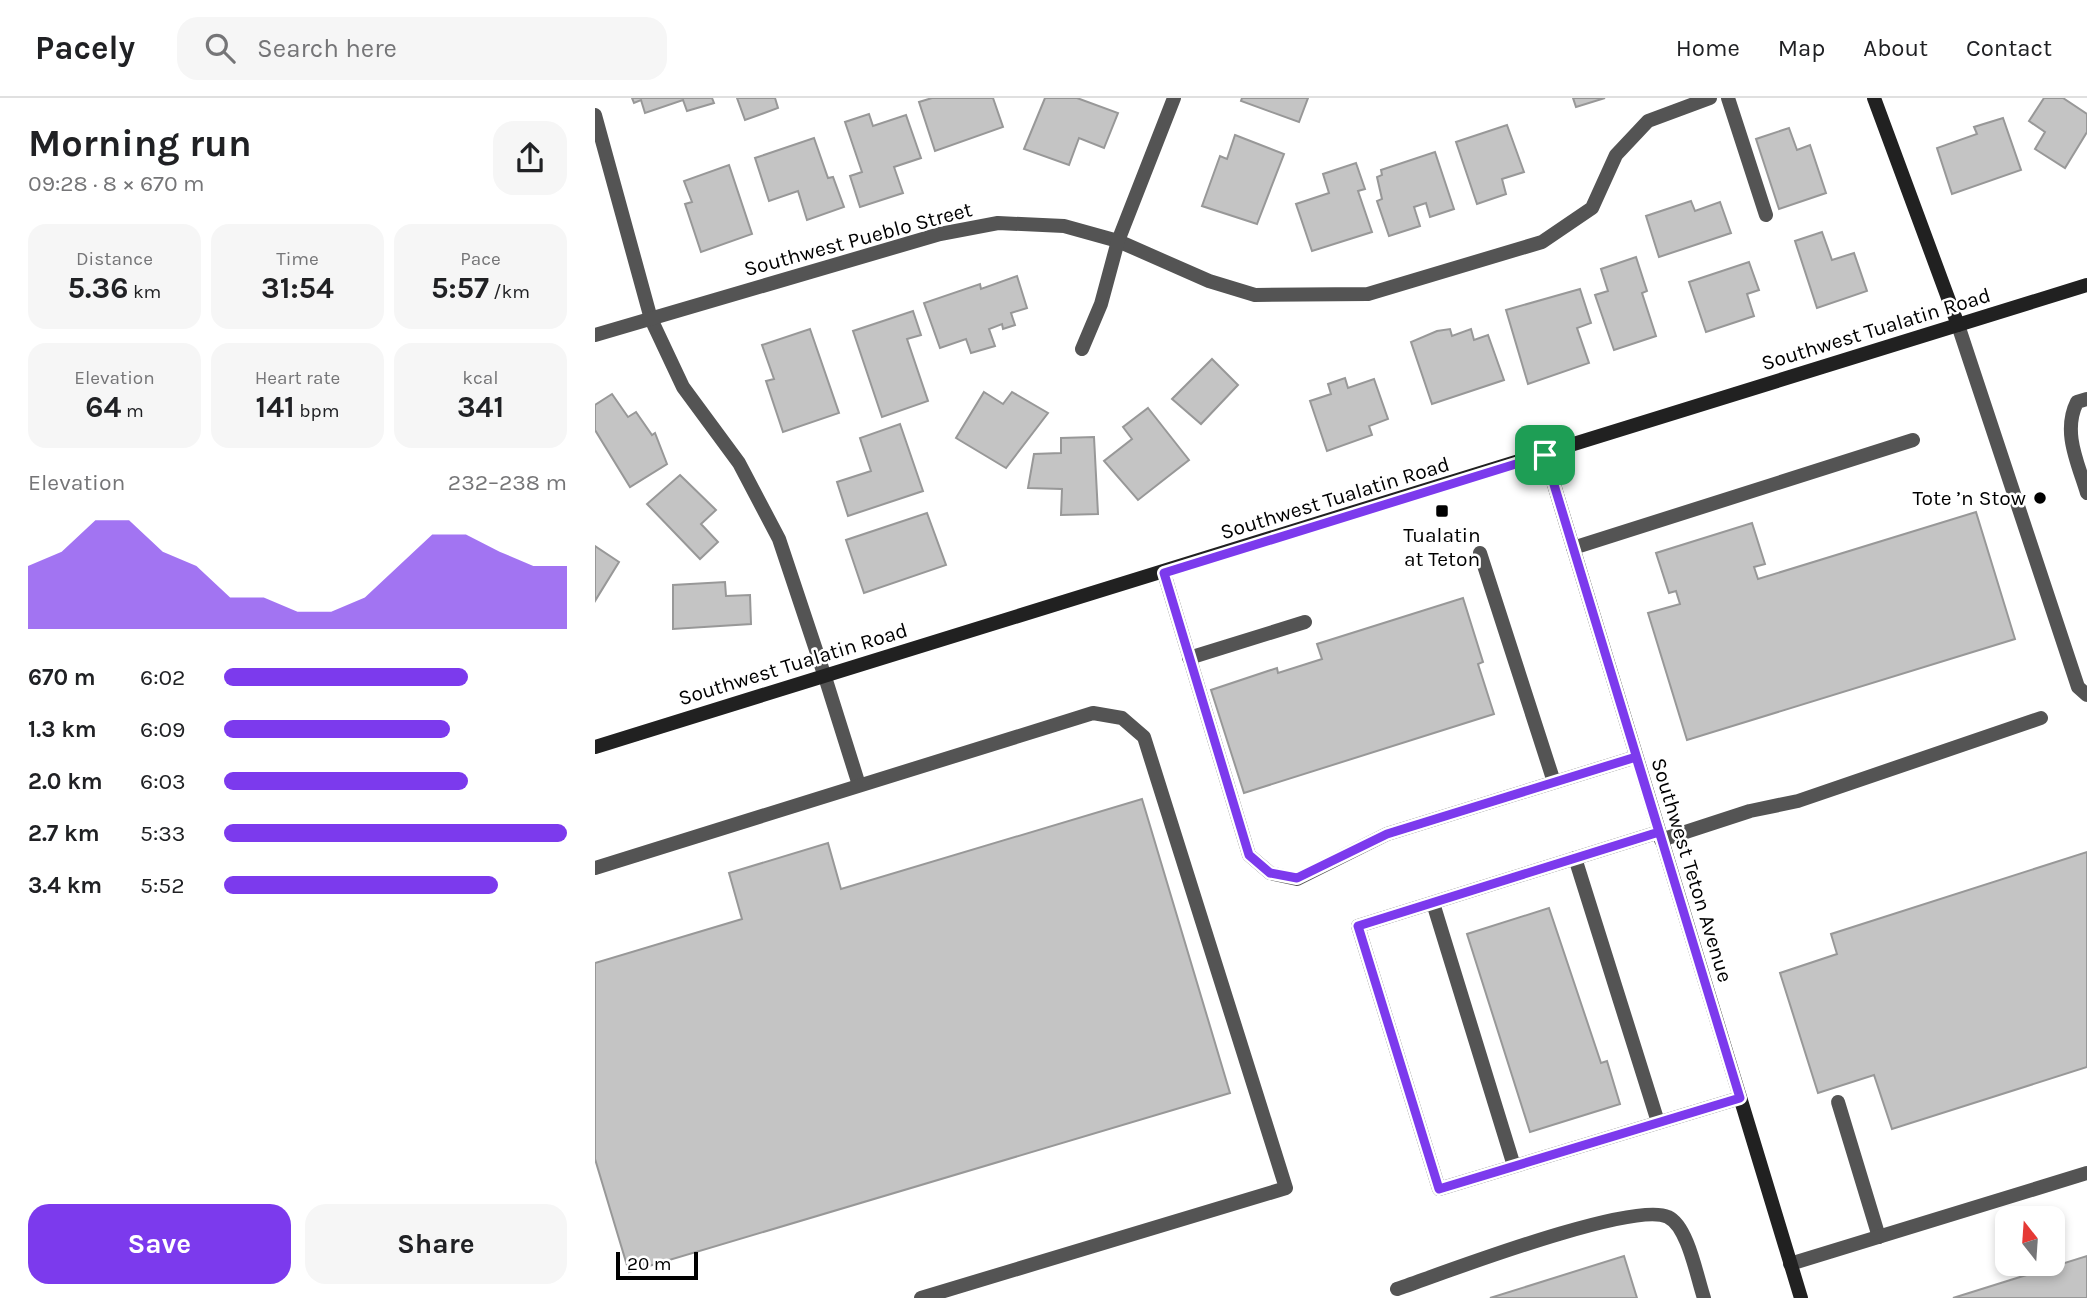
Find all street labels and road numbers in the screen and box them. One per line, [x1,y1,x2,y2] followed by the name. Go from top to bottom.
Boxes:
[741,197,975,281] street label: Southwest Pueblo Street
[1759,283,1993,375] street label: Southwest Tualatin Road
[1218,452,1452,544] street label: Southwest Tualatin Road
[676,618,910,710] street label: Southwest Tualatin Road
[1646,755,1738,985] street label: Southwest Teton Avenue

